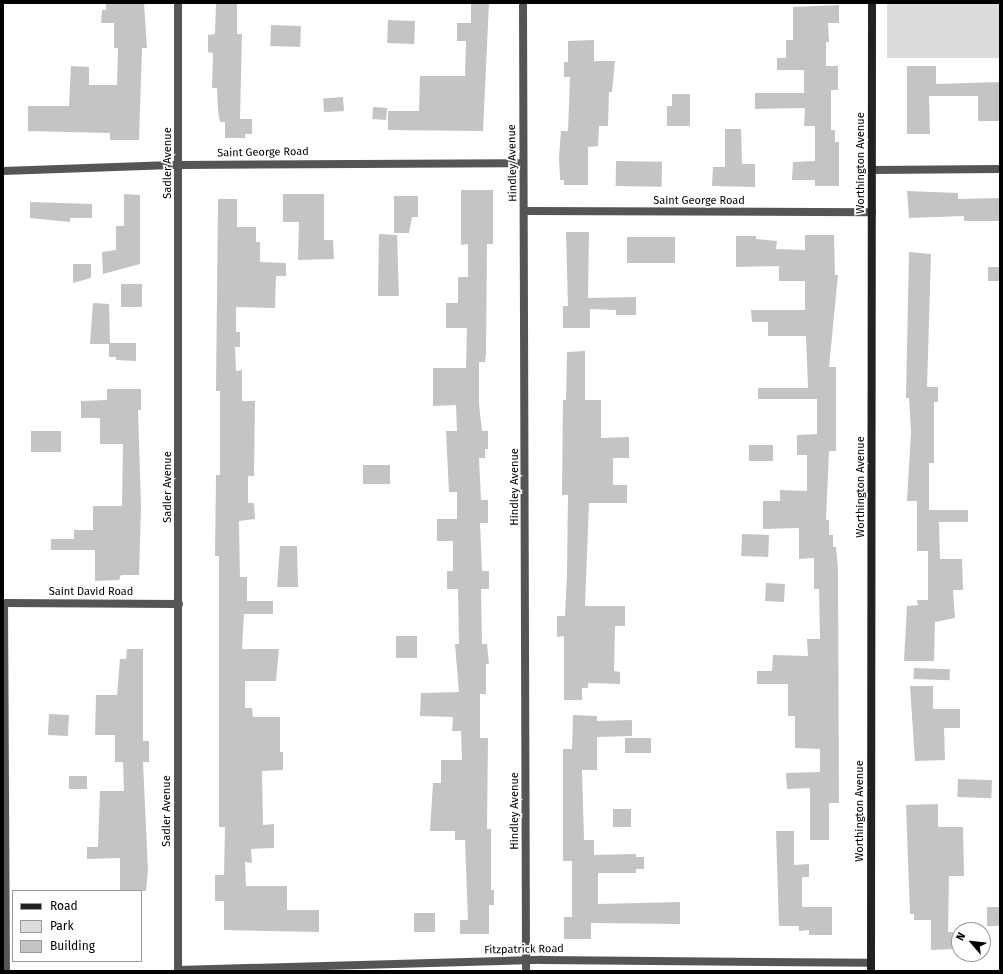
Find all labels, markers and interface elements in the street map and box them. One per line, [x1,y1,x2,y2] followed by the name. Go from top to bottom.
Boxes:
[854,112,868,214] street label: Worthington Avenue
[506,124,520,202] street label: Hindley Avenue
[161,127,175,199] street label: Sadler Avenue
[217,146,309,160] street label: Saint George Road
[653,194,745,208] street label: Saint George Road
[854,436,868,538] street label: Worthington Avenue
[508,448,522,526] street label: Hindley Avenue
[161,451,175,523] street label: Sadler Avenue
[49,585,133,599] street label: Saint David Road
[853,760,867,862] street label: Worthington Avenue
[508,772,522,850] street label: Hindley Avenue
[160,775,174,847] street label: Sadler Avenue
[12,890,142,962] legend
[50,899,78,913] text: Road
[50,919,74,933] text: Park
[951,922,991,962] north arrow
[953,930,968,943] text: N
[50,939,95,953] text: Building
[484,943,564,957] street label: Fitzpatrick Road

